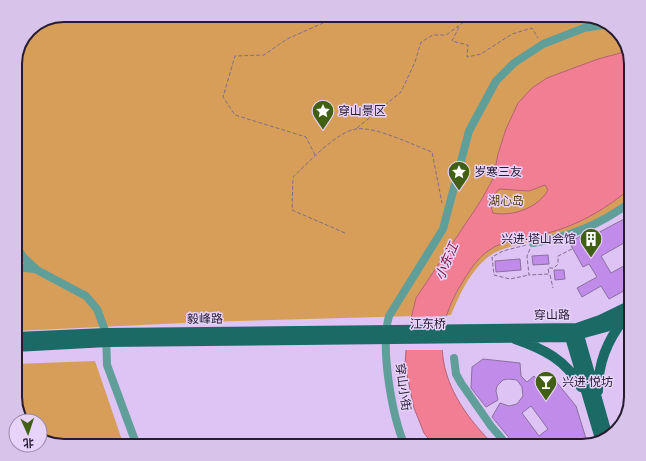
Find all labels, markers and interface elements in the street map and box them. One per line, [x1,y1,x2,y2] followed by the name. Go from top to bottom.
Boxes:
[310,98,336,131] place icon: 穿山景区
[338,103,386,120] place label: 穿山景区
[446,159,472,192] place icon: 岁寒三友
[474,164,522,181] place label: 岁寒三友
[488,193,524,210] park label: 湖心岛
[578,226,604,259] building icon: 兴进·塔山会馆
[501,231,576,248] place label: 兴进·塔山会馆
[431,238,464,283] water label: 小东江
[534,307,570,324] street label: 穿山路
[187,311,223,328] street label: 毅峰路
[410,316,446,333] street label: 江东桥
[391,362,414,412] street label: 穿山小街
[533,369,559,402] bar icon: 兴进·悦坊
[562,374,613,391] place label: 兴进·悦坊
[8,413,48,453] north arrow
[23,435,34,450] text: 北

